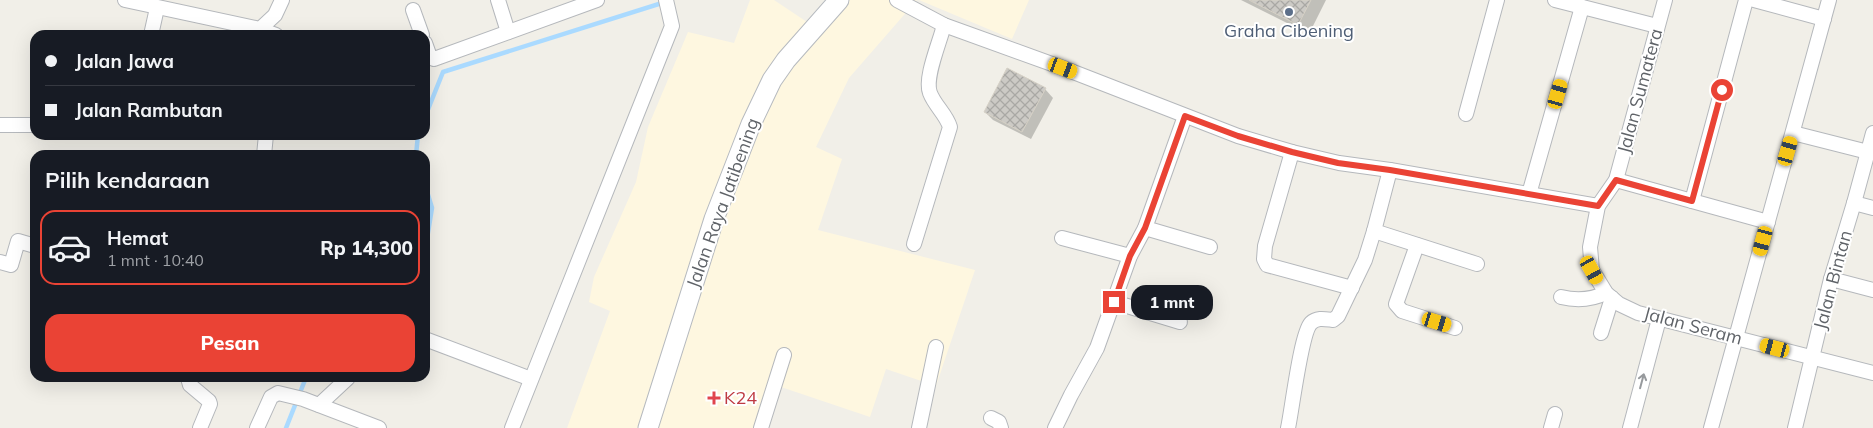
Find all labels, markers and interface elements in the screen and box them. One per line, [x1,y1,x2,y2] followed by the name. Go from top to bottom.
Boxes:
[1283,6,1295,18] marker: Graha Cibening
[1224,19,1354,42] place label: Graha Cibening
[1612,26,1667,156] street label: Jalan Sumatera
[75,49,174,73] text: Jalan Jawa
[1046,56,1079,80] car
[1546,78,1569,110] car
[1711,79,1733,101] route start
[75,98,223,122] text: Jalan Rambutan
[681,115,764,291] street label: Jalan Raya Jatibening
[1776,135,1799,167] car
[45,166,210,194] text: Pilih kendaraan
[47,225,92,270] icon: car
[1751,225,1774,257] car
[107,226,168,250] text: Hemat
[1808,228,1857,332] street label: Jalan Bintan
[320,236,413,260] text: Rp 14,300
[107,250,204,270] text: 1 mnt · 10:40
[1578,253,1605,287] car
[1132,284,1214,320] callout: 1 mnt
[1103,291,1125,313] route end
[1150,292,1194,312] text: 1 mnt
[1641,301,1745,350] street label: Jalan Seram
[1420,310,1453,334] car
[45,314,415,372] button: Pesan
[1758,337,1791,359] car
[1638,373,1647,389] one-way arrow
[724,386,757,409] place label: K24
[708,392,720,404] marker: K24

